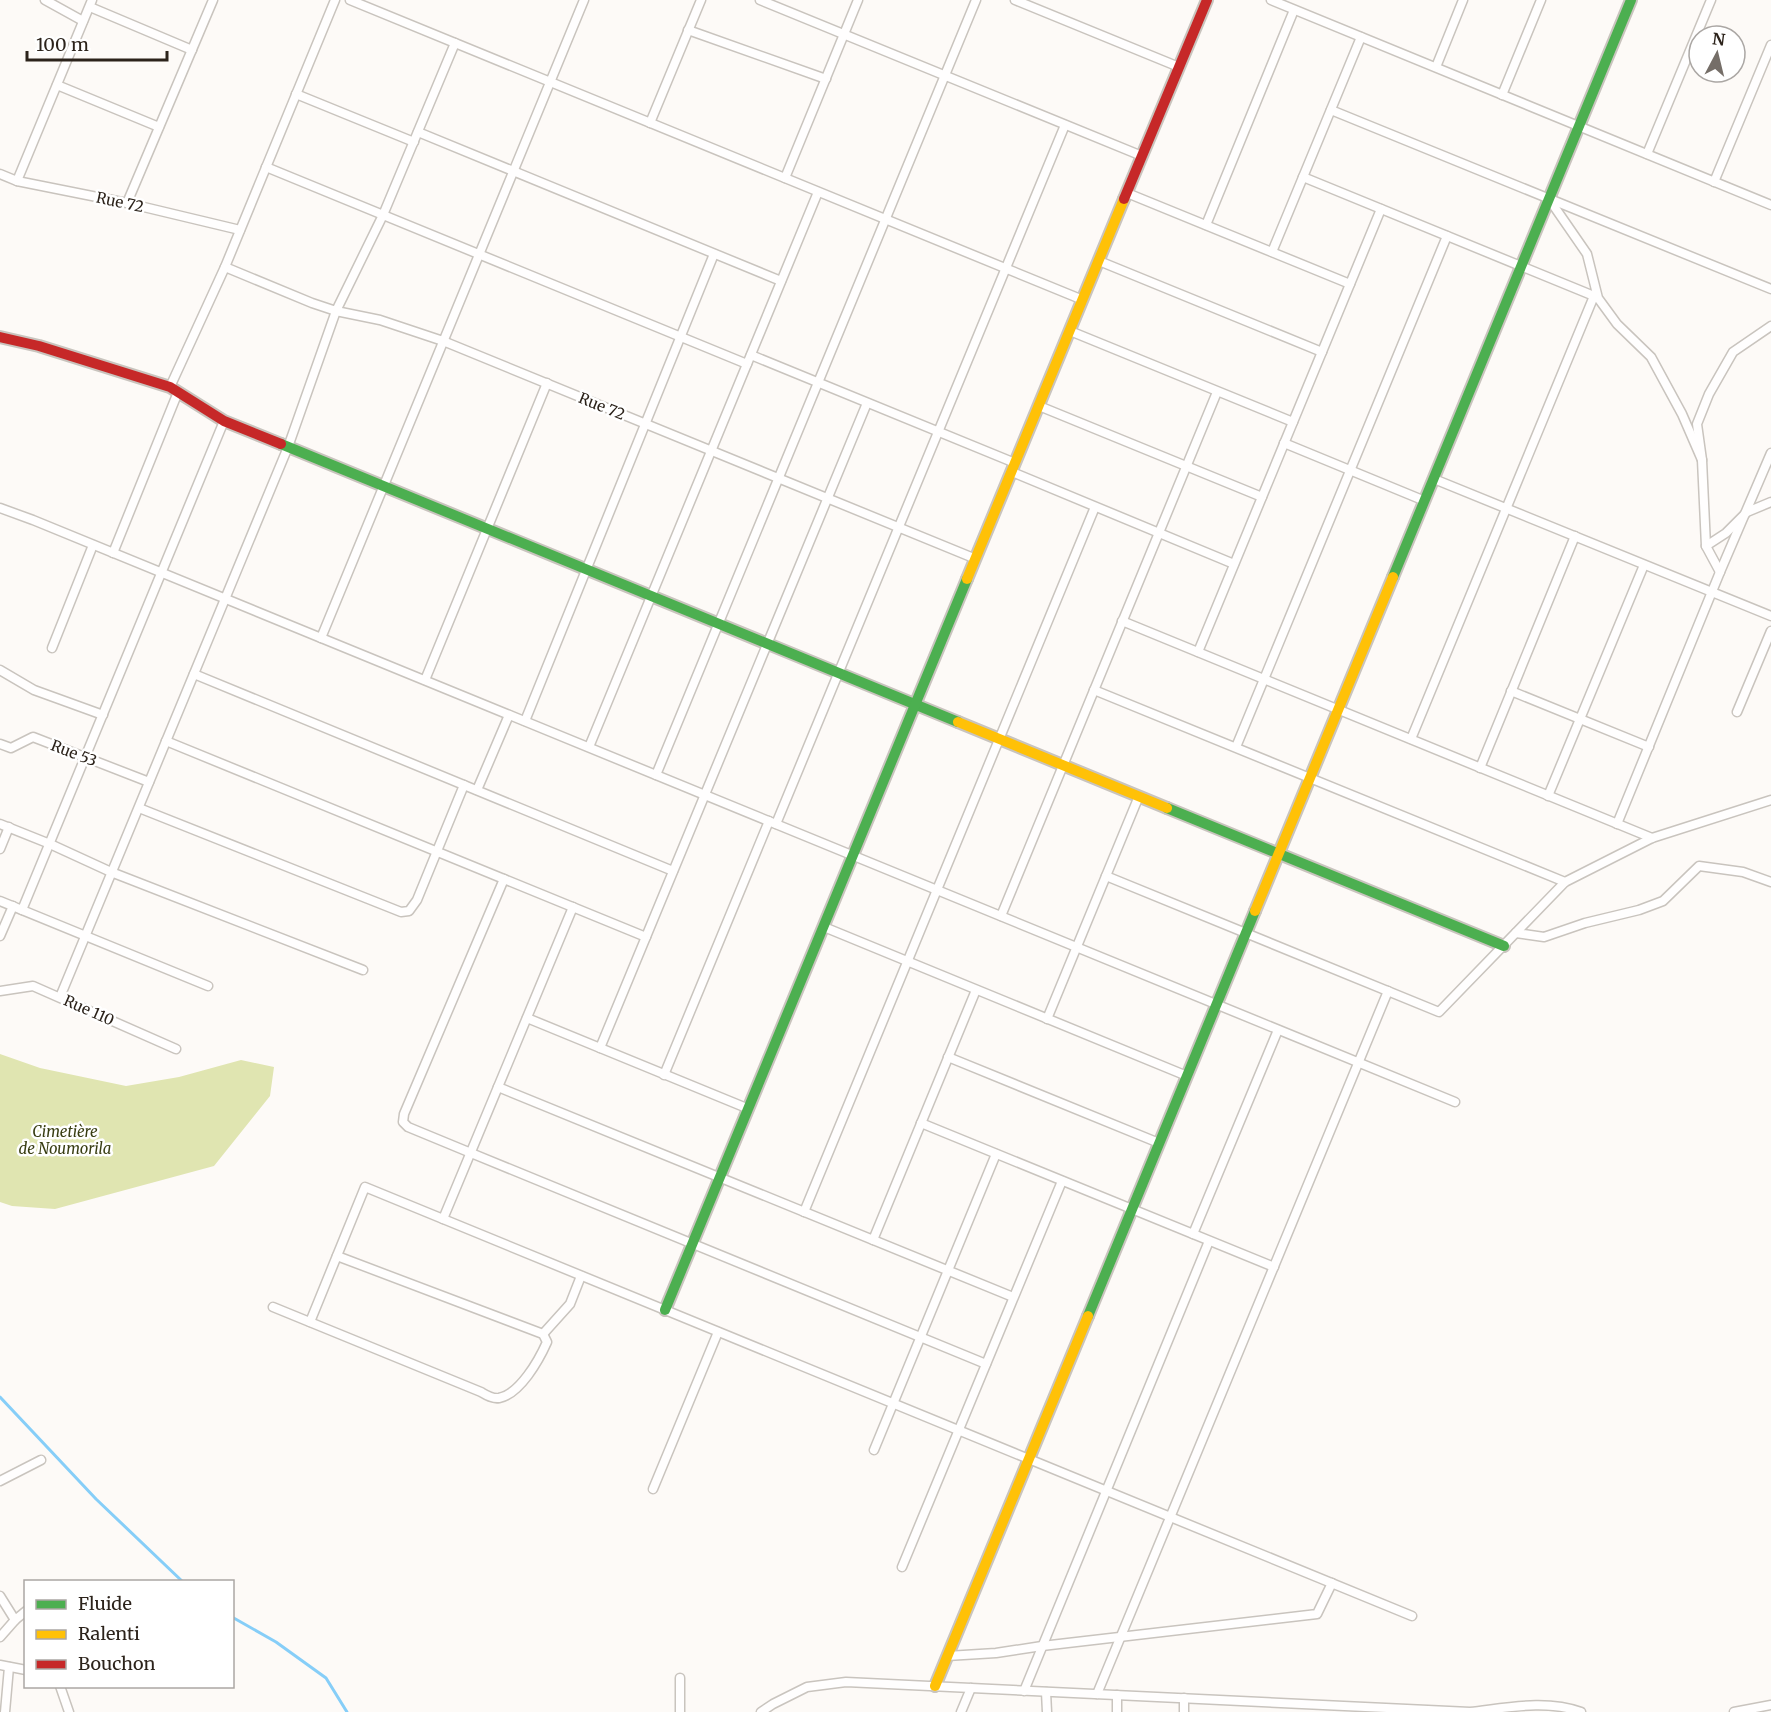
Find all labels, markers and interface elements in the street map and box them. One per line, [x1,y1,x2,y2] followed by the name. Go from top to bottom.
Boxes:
[27,24,166,62] scale bar
[1687,24,1747,84] north arrow
[1711,28,1727,50] text: N
[36,33,89,56] text: 100 m
[94,188,146,216] street label: Rue 72
[576,388,628,424] street label: Rue 72
[48,736,100,770] street label: Rue 53
[61,991,117,1029] street label: Rue 110
[19,1122,111,1158] park label: Cimetière de Noumorila
[24,1580,234,1688] legend
[78,1592,132,1615] text: Fluide
[78,1622,140,1645] text: Ralenti
[78,1652,155,1675] text: Bouchon

